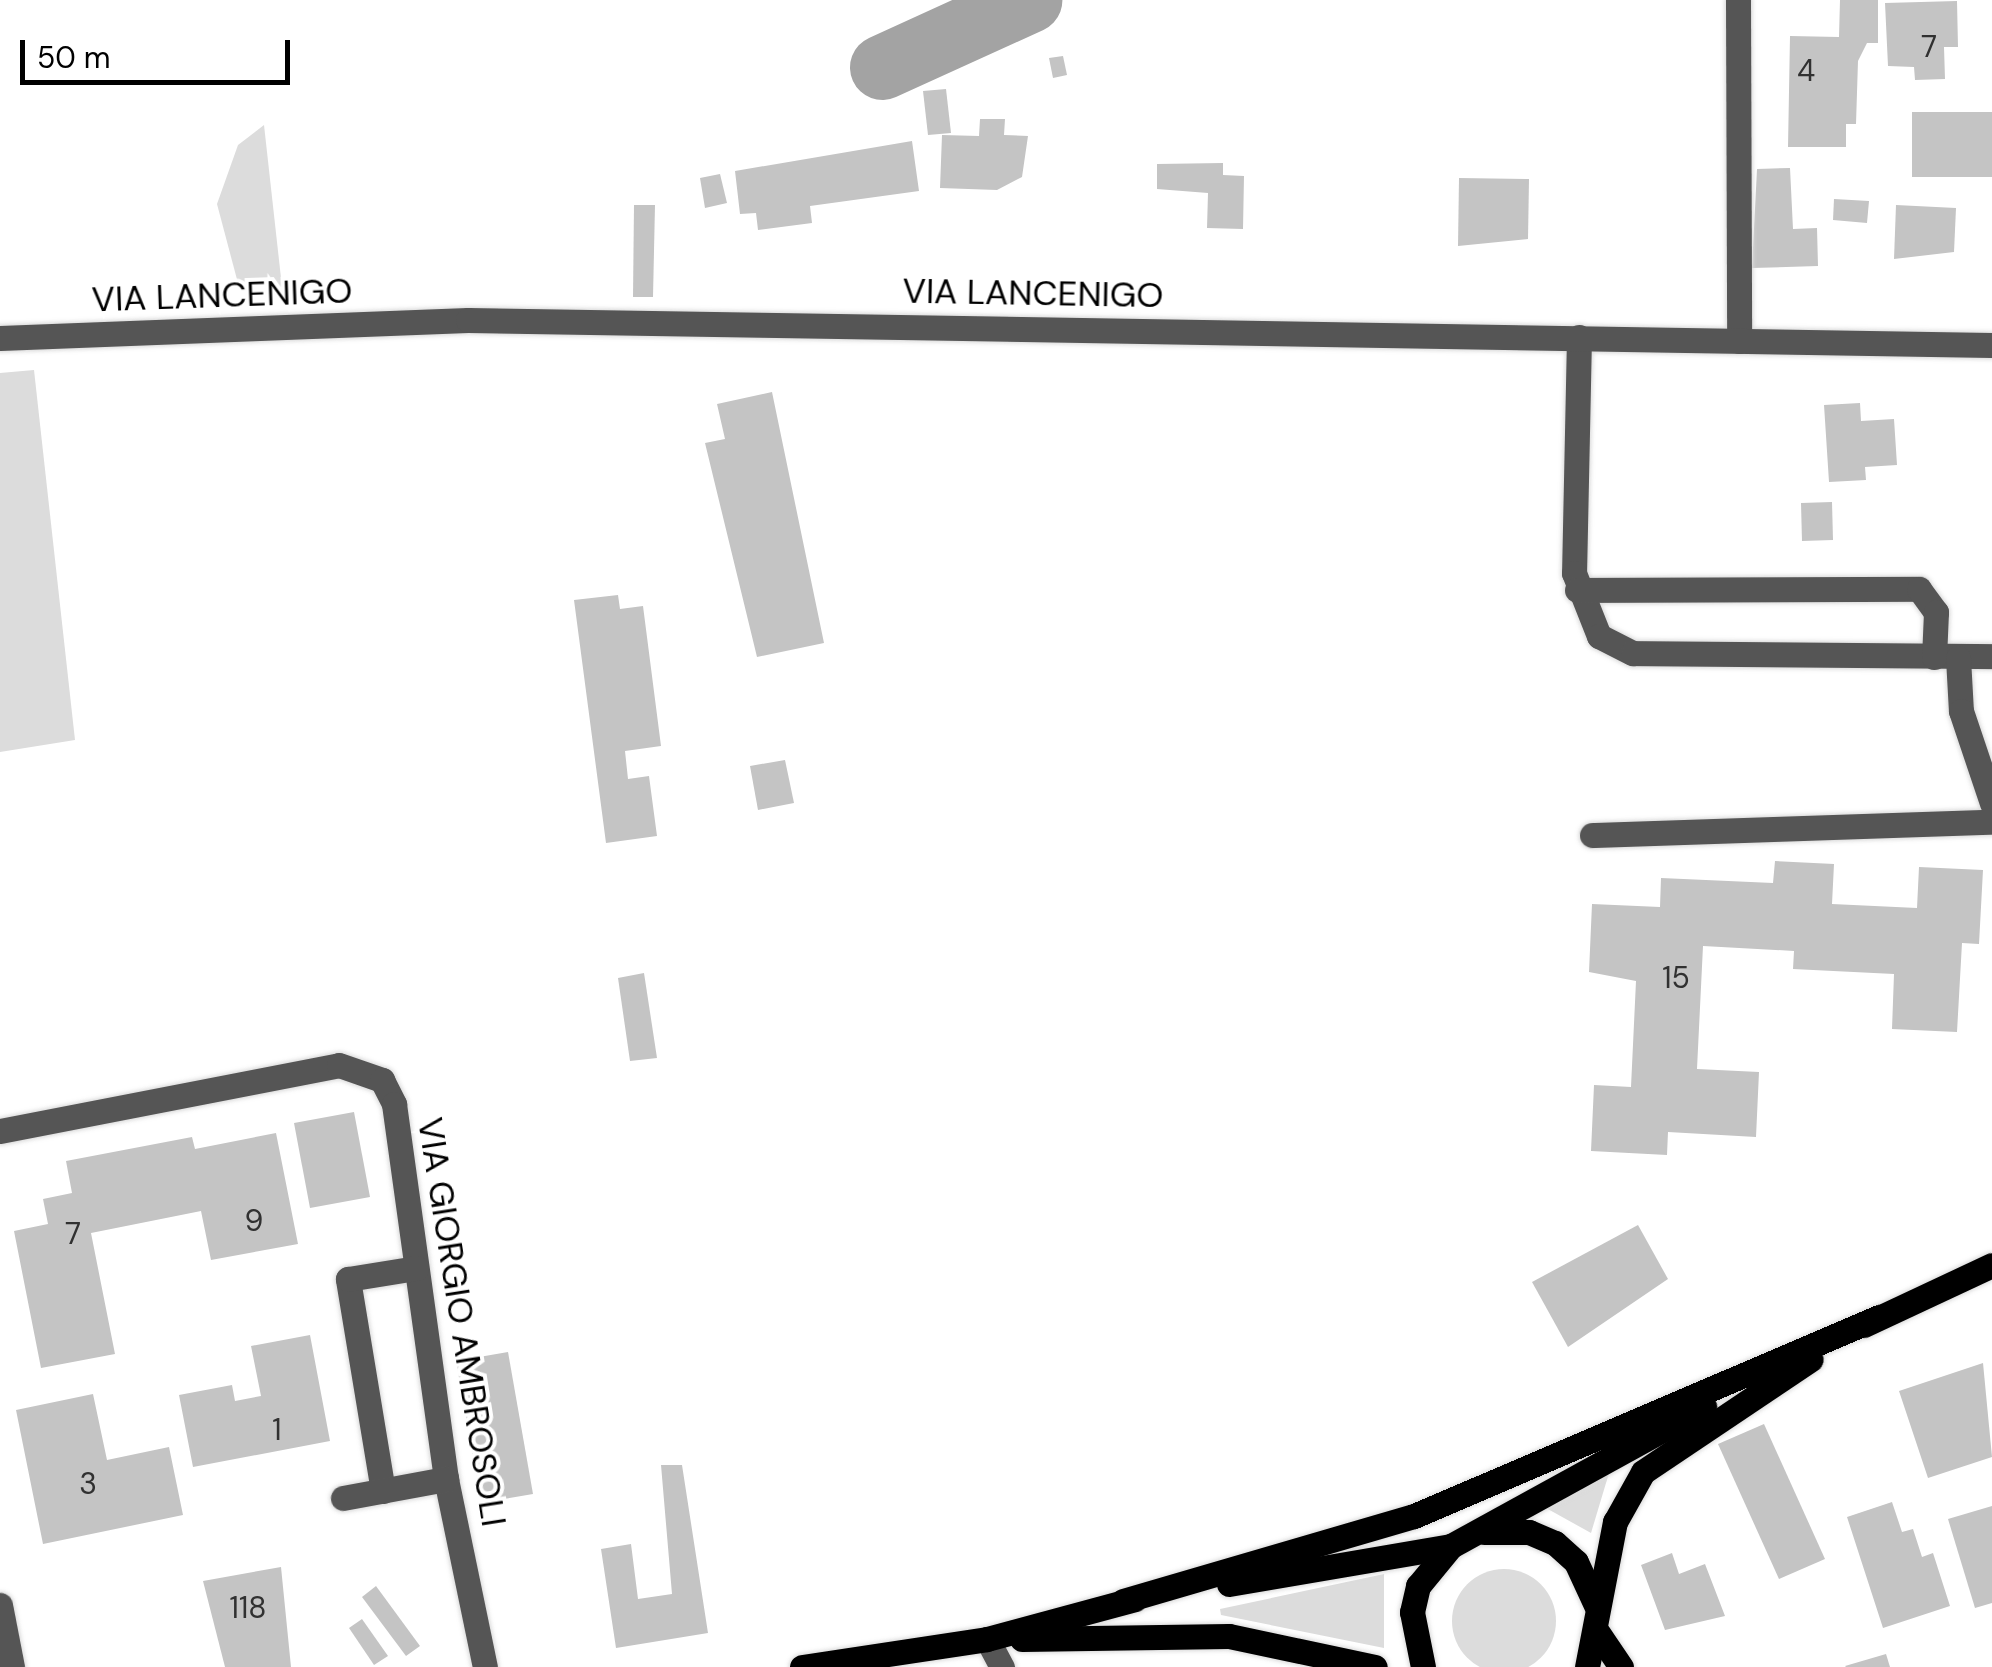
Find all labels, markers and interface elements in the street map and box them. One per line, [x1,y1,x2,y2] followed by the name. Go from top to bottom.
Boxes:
[25,20,295,82] scale bar
[1921,29,1937,65] house number: 7
[37,38,111,77] text: 50 m
[1797,53,1815,89] house number: 4
[91,269,353,321] street label: VIA LANCENIGO
[902,270,1164,316] street label: VIA LANCENIGO
[1662,960,1690,996] house number: 15
[409,1114,515,1530] street label: VIA GIORGIO AMBROSOLI
[245,1203,263,1239] house number: 9
[65,1216,81,1252] house number: 7
[272,1412,282,1448] house number: 1
[79,1466,97,1502] house number: 3
[230,1590,266,1626] house number: 118

